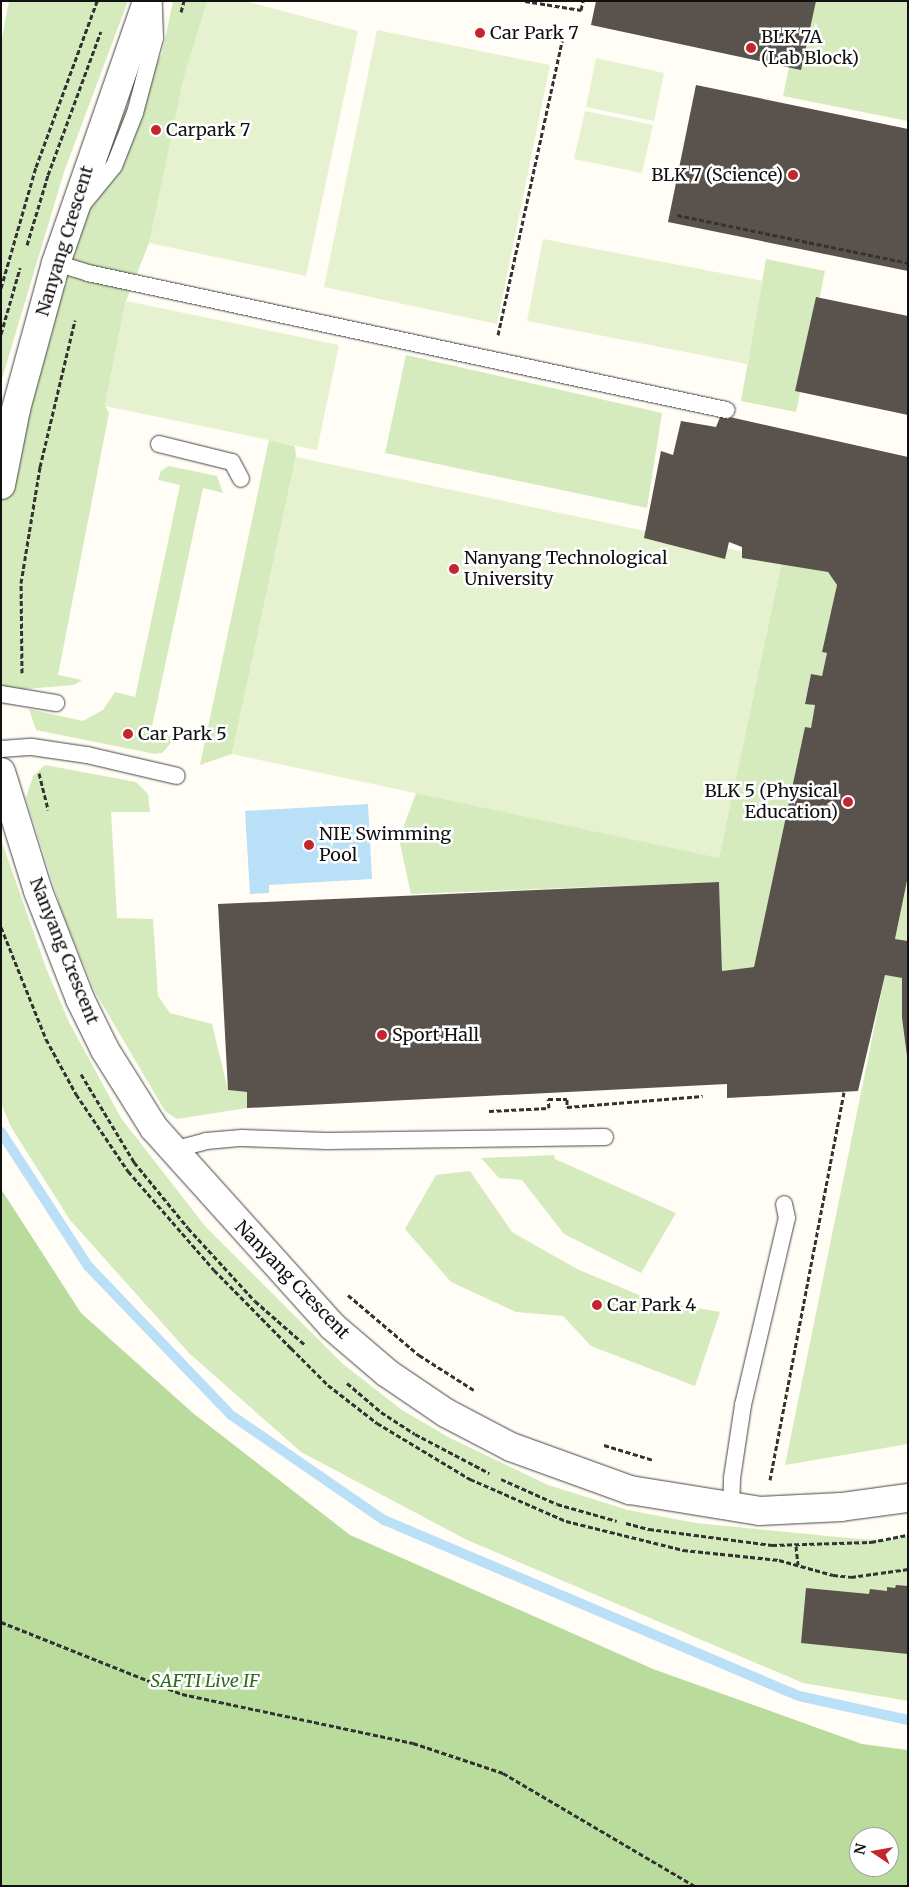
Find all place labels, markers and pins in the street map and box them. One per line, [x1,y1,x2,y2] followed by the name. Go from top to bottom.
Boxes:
[490,22,578,44] place label: Car Park 7
[474,27,486,39] marker: Car Park 7
[761,27,859,70] place label: BLK 7A (Lab Block)
[745,42,757,54] marker: BLK 7A (Lab Block)
[166,119,250,141] place label: Carpark 7
[150,124,162,136] marker: Carpark 7
[651,164,783,186] place label: BLK 7 (Science)
[787,169,799,181] marker: BLK 7 (Science)
[464,548,668,590] place label: Nanyang Technological University
[448,563,460,575] marker: Nanyang Technological University
[138,723,227,745] place label: Car Park 5
[122,728,134,740] marker: Car Park 5
[704,781,838,824] place label: BLK 5 (Physical Education)
[842,796,854,808] marker: BLK 5 (Physical Education)
[319,824,451,866] place label: NIE Swimming Pool
[303,839,315,851] marker: NIE Swimming Pool
[392,1024,479,1046] place label: Sport Hall
[376,1029,388,1041] marker: Sport Hall
[607,1294,696,1316] place label: Car Park 4
[591,1299,603,1311] marker: Car Park 4

